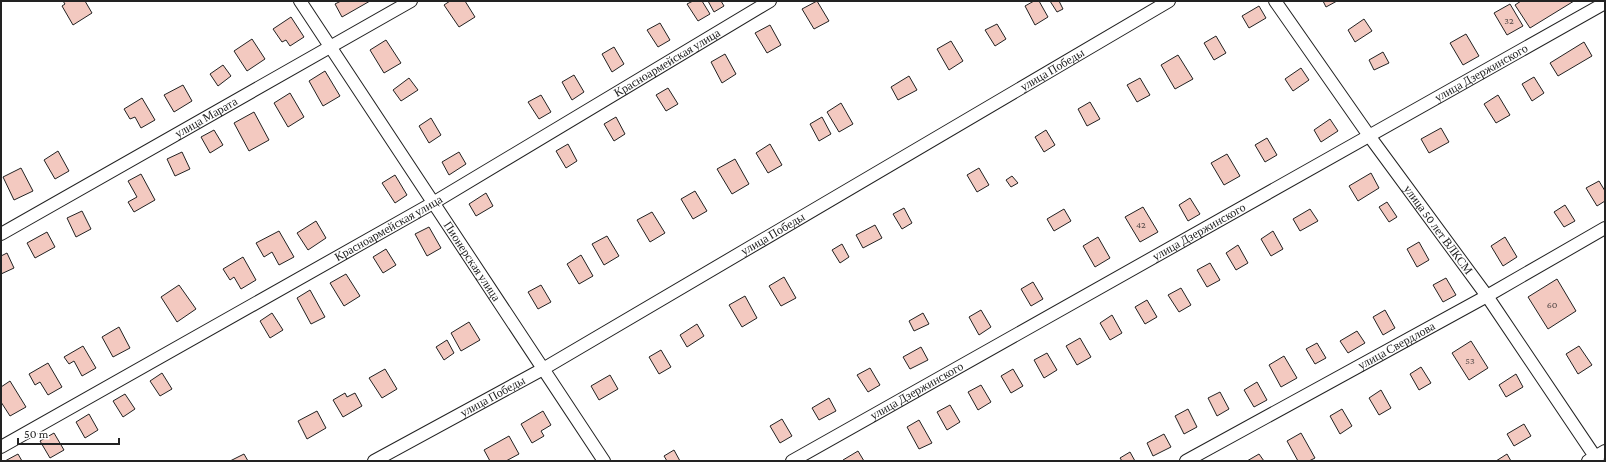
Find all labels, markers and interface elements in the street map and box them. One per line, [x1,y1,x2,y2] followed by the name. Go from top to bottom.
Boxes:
[1504,15,1514,26] house number: 32
[611,25,723,100] street label: Красноармейская улица
[1432,41,1530,105] street label: улица Дзержинского
[1018,45,1087,94] street label: улица Победы
[172,94,240,141] street label: улица Марата
[1401,182,1476,277] street label: улица 50 лет ВЛКСМ
[332,192,445,264] street label: Красноармейская улица
[1150,200,1248,264] street label: улица Дзержинского
[738,210,807,258] street label: улица Победы
[441,219,504,304] street label: Пионерская улица
[1136,219,1146,230] house number: 42
[1547,299,1558,310] house number: 60
[1356,319,1438,372] street label: улица Свердлова
[1465,355,1475,366] house number: 53
[868,359,966,423] street label: улица Дзержинского
[458,373,527,420] street label: улица Победы
[18,420,119,446] scale bar
[24,427,49,441] text: 50 m

